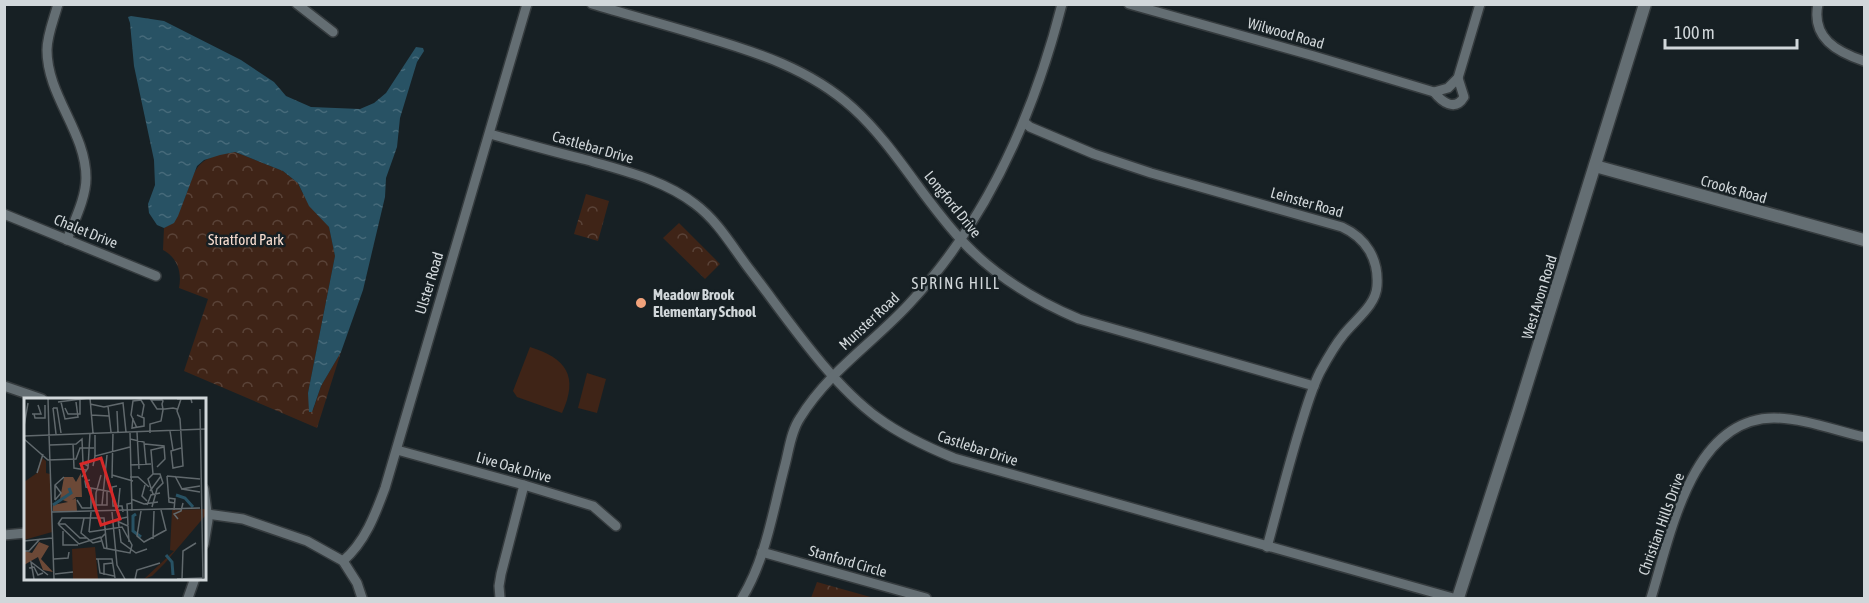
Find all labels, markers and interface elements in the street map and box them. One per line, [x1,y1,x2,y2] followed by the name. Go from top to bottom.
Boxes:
[1665,12,1797,50] scale bar
[1246,14,1326,52] street label: Wilwood Road
[1674,22,1715,43] text: 100 m
[550,127,636,167] street label: Castlebar Drive
[921,167,985,241] street label: Longford Drive
[1699,171,1769,207] street label: Crooks Road
[1269,184,1345,220] street label: Leinster Road
[52,211,120,252] street label: Chalet Drive
[208,231,284,248] park label: Stratford Park
[411,250,447,316] street label: Ulster Road
[1518,253,1560,341] street label: West Avon Road
[911,274,1001,292] district label: SPRING HILL
[653,286,757,320] place label: Meadow Brook Elementary School
[835,289,903,353] street label: Munster Road
[634,296,648,310] marker: Meadow Brook Elementary School
[24,398,206,579] inset map
[936,427,1021,469] street label: Castlebar Drive
[474,448,554,486] street label: Live Oak Drive
[1635,470,1687,578] street label: Christian Hills Drive
[807,542,889,580] street label: Stanford Circle

